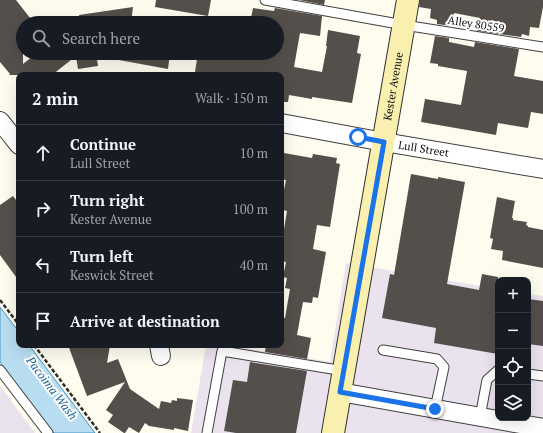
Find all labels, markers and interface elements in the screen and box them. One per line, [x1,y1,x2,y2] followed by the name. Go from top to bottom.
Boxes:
[447,13,505,35] street label: Alley 80559
[16,16,284,60] search box
[30,27,52,49] icon: search
[62,28,140,48] text: Search here
[380,50,406,122] street label: Kester Avenue
[32,87,79,110] text: 2 min
[195,89,268,107] text: Walk · 150 m
[349,128,367,146] route start
[70,134,136,154] text: Continue
[397,138,450,160] street label: Lull Street
[32,142,54,164] icon: ahead
[240,144,268,162] text: 10 m
[70,154,130,172] text: Lull Street
[70,190,145,210] text: Turn right
[32,198,54,220] icon: right
[233,200,268,218] text: 100 m
[70,210,152,228] text: Kester Avenue
[70,246,134,266] text: Turn left
[32,254,54,276] icon: left
[240,256,268,274] text: 40 m
[70,266,154,284] text: Keswick Street
[495,277,531,421] map controls
[495,277,531,313] button: +
[32,310,54,332] icon: arrive
[70,311,220,331] text: Arrive at destination
[495,313,531,349] button: −
[495,349,531,385] button: locate
[23,353,81,423] water label: Pacoima Wash
[495,385,531,421] button: layers
[426,400,444,418] route end

